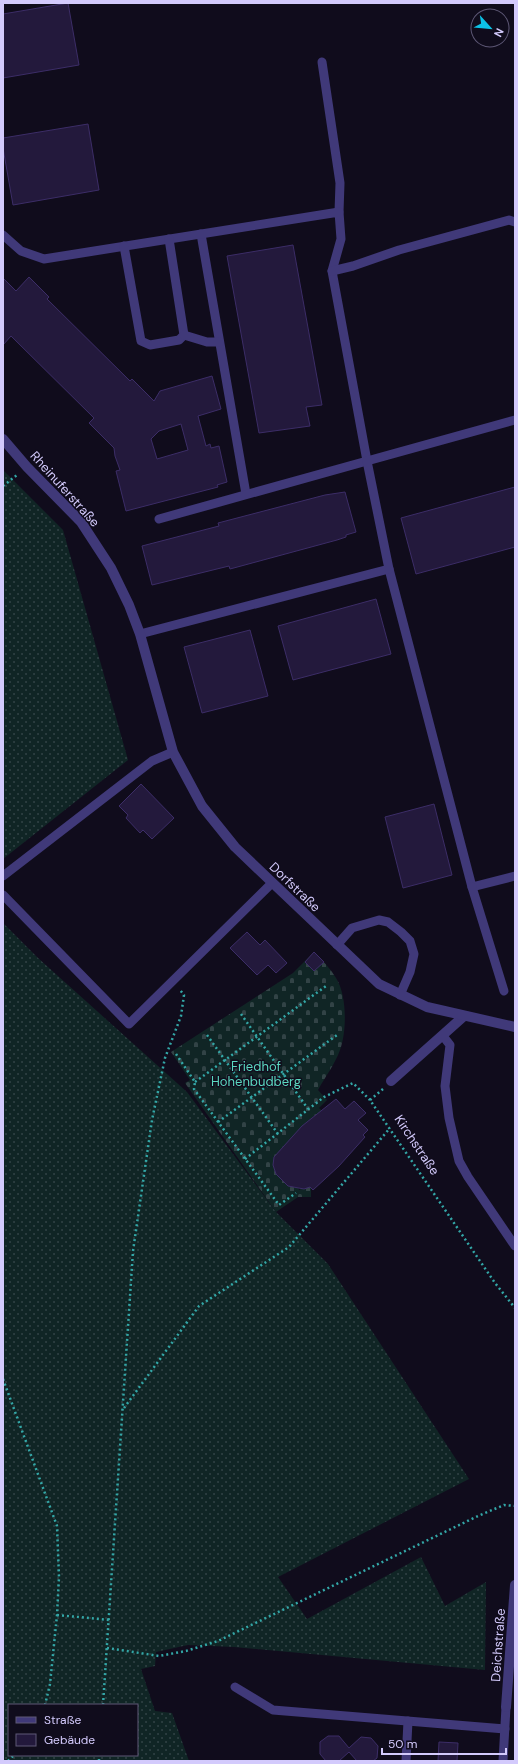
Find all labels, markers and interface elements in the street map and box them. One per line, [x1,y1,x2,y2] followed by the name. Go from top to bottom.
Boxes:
[470,8,510,48] north arrow
[491,26,507,39] text: N
[27,448,103,530] street label: Rheinuferstraße
[266,858,324,916] street label: Dorfstraße
[211,1058,301,1090] park label: Friedhof Hohenbudberg
[391,1112,443,1178] street label: Kirchstraße
[487,1608,509,1682] street label: Deichstraße
[8,1704,138,1756] legend
[44,1712,81,1728] text: Straße
[382,1730,506,1756] scale bar
[44,1732,95,1748] text: Gebäude
[388,1736,417,1752] text: 50 m

